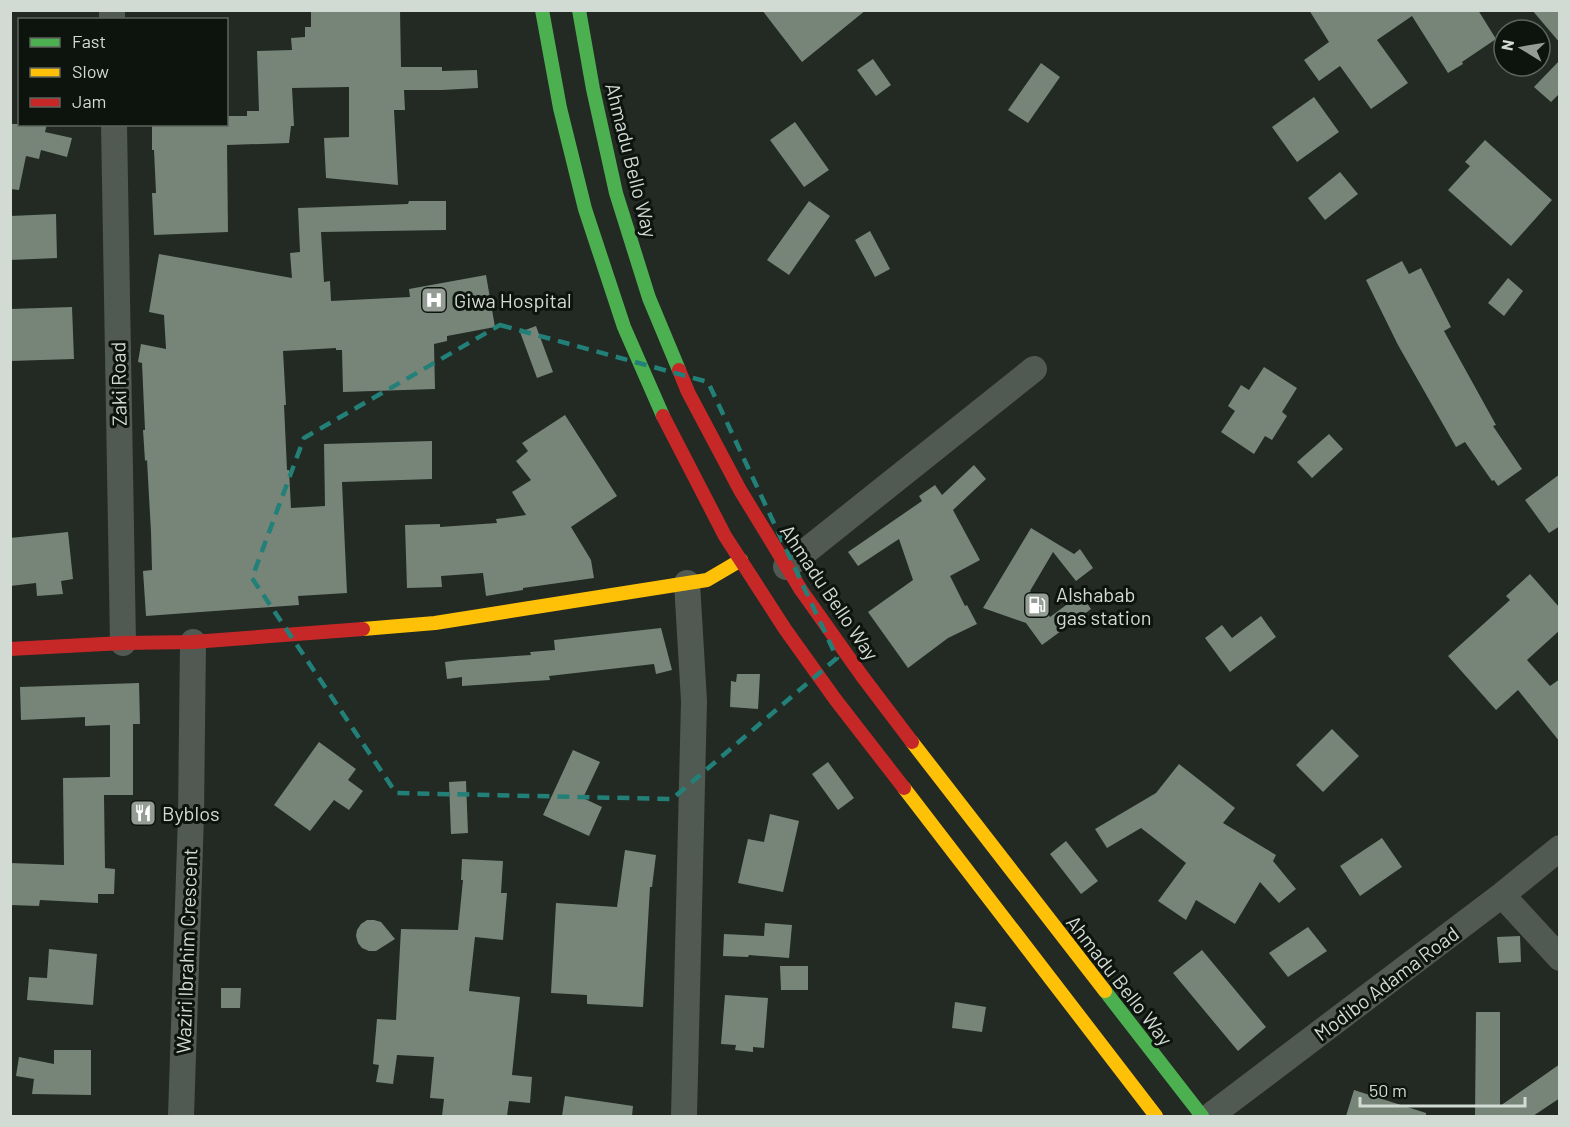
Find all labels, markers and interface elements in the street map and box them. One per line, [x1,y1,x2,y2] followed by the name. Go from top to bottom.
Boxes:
[18,18,228,126] legend
[1492,18,1552,78] north arrow
[72,30,106,52] text: Fast
[1496,38,1517,52] text: N
[72,60,109,82] text: Slow
[601,80,663,240] street label: Ahmadu Bello Way
[72,90,106,112] text: Jam
[419,285,449,315] hospital icon: Giwa Hospital
[454,288,572,312] place label: Giwa Hospital
[105,342,131,426] street label: Zaki Road
[776,520,884,664] street label: Ahmadu Bello Way
[1056,582,1152,629] place label: Alshabab gas station
[1022,590,1052,620] fuel station icon: Alshabab gas station
[128,798,158,828] restaurant icon: Byblos
[162,801,220,825] place label: Byblos
[170,848,202,1054] street label: Waziri Ibrahim Crescent
[1062,910,1178,1050] street label: Ahmadu Bello Way
[1309,921,1463,1045] street label: Modibo Adama Road
[1360,1070,1525,1108] scale bar
[1369,1079,1407,1101] text: 50 m

